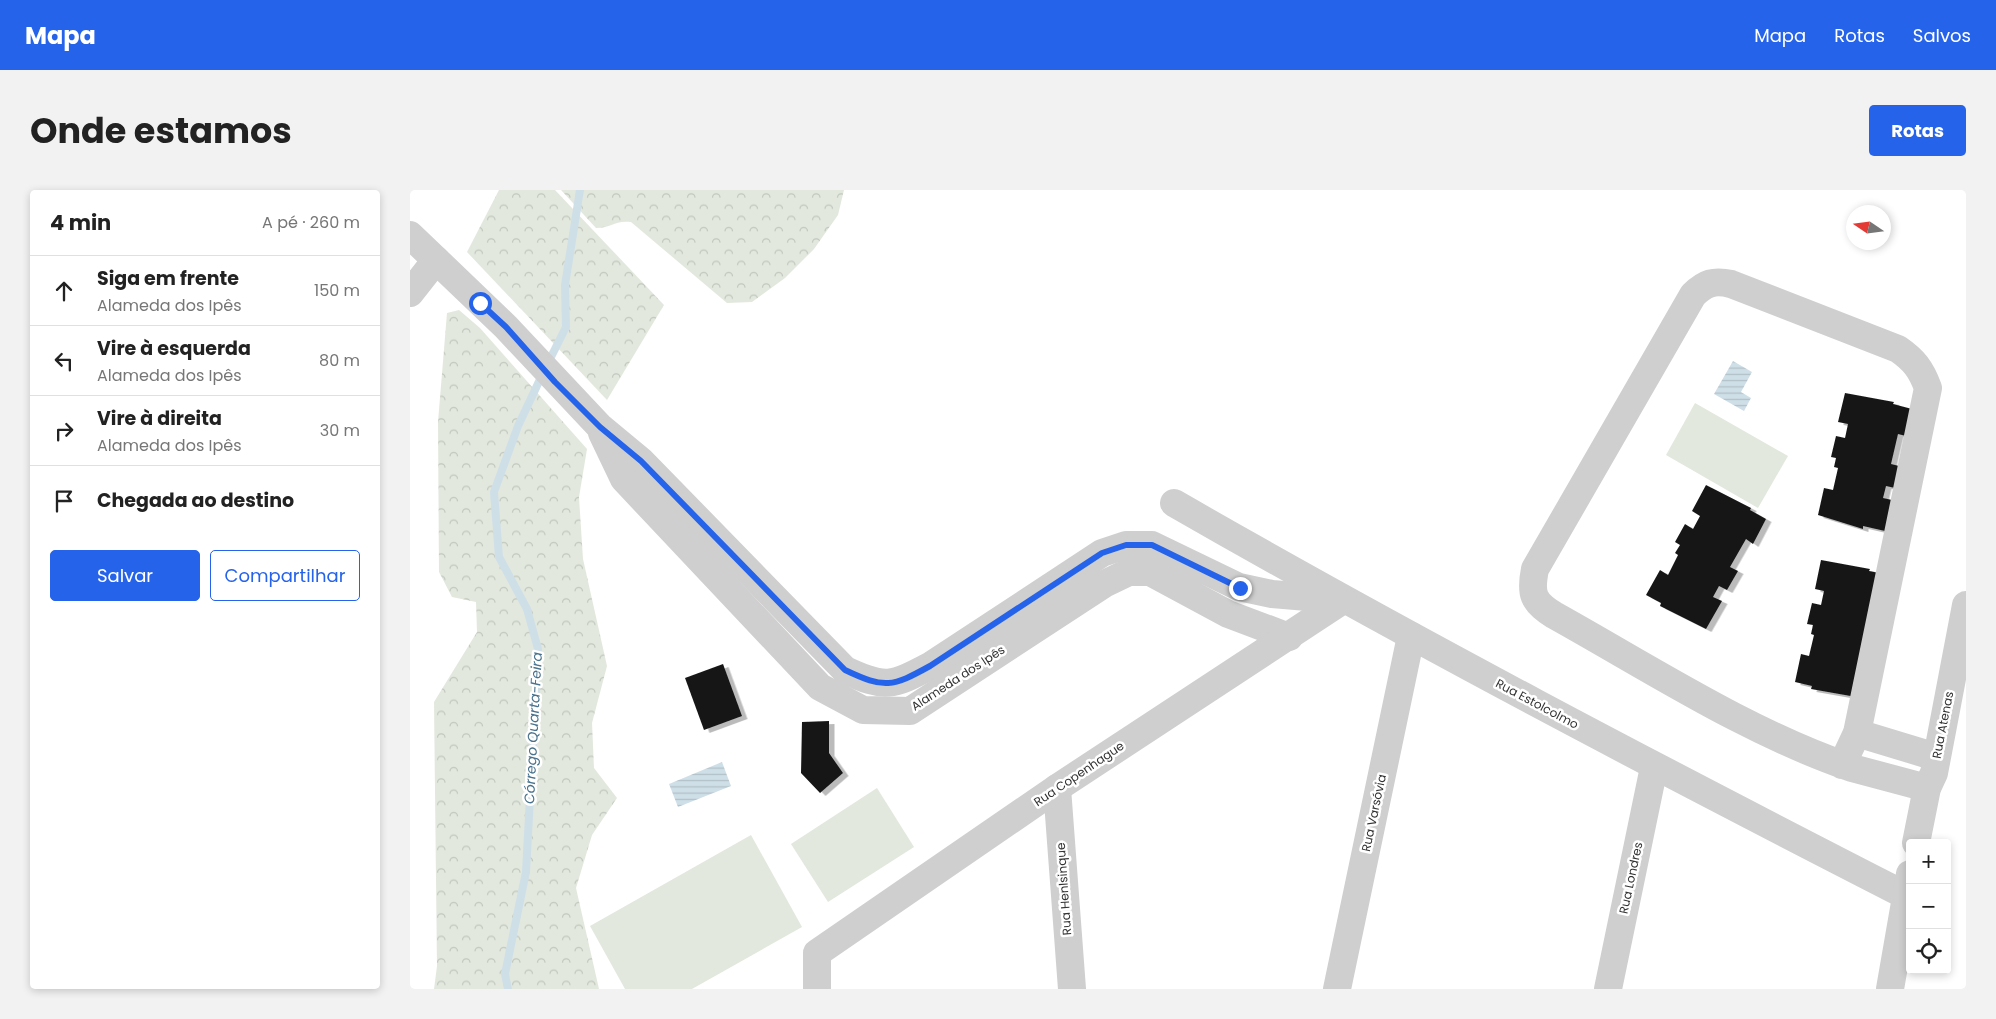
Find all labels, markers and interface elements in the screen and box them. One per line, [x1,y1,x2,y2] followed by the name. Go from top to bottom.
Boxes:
[25,19,96,52] text: Mapa
[1754,23,1806,48] text: Mapa
[1834,23,1885,48] text: Rotas
[1913,23,1971,48] text: Salvos
[1869,105,1966,156] button: Rotas
[30,106,292,155] text: Onde estamos
[1846,205,1891,250] north arrow
[50,208,111,237] text: 4 min
[262,211,360,234] text: A pé · 260 m
[97,265,239,292] text: Siga em frente
[50,277,78,305] icon: ahead
[314,279,360,302] text: 150 m
[469,292,492,315] route start
[97,294,242,317] text: Alameda dos Ipês
[97,335,251,362] text: Vire à esquerda
[50,347,78,375] icon: left
[319,349,360,372] text: 80 m
[97,364,242,387] text: Alameda dos Ipês
[97,405,222,432] text: Vire à direita
[50,417,78,445] icon: right
[320,419,360,442] text: 30 m
[97,434,242,457] text: Alameda dos Ipês
[50,487,78,515] icon: arrive
[97,487,294,514] text: Chegada ao destino
[50,550,200,601] button: Salvar
[210,550,360,601] button: Compartilhar
[1229,577,1252,600] route end
[908,641,1008,714] street label: Alameda dos Ipês
[519,651,547,805] water label: Córrego Quarta-Feira
[1493,675,1582,733] street label: Rua Estolcolmo
[1928,690,1957,760] street label: Rua Atenas
[1030,737,1127,810] street label: Rua Copenhague
[1357,773,1390,853] street label: Rua Varsóvia
[1906,839,1951,974] map controls
[1906,839,1951,884] button: +
[1615,840,1646,915] street label: Rua Londres
[1052,842,1075,936] street label: Rua Henlsinque
[1906,884,1951,929] button: −
[1906,929,1951,974] button: locate

